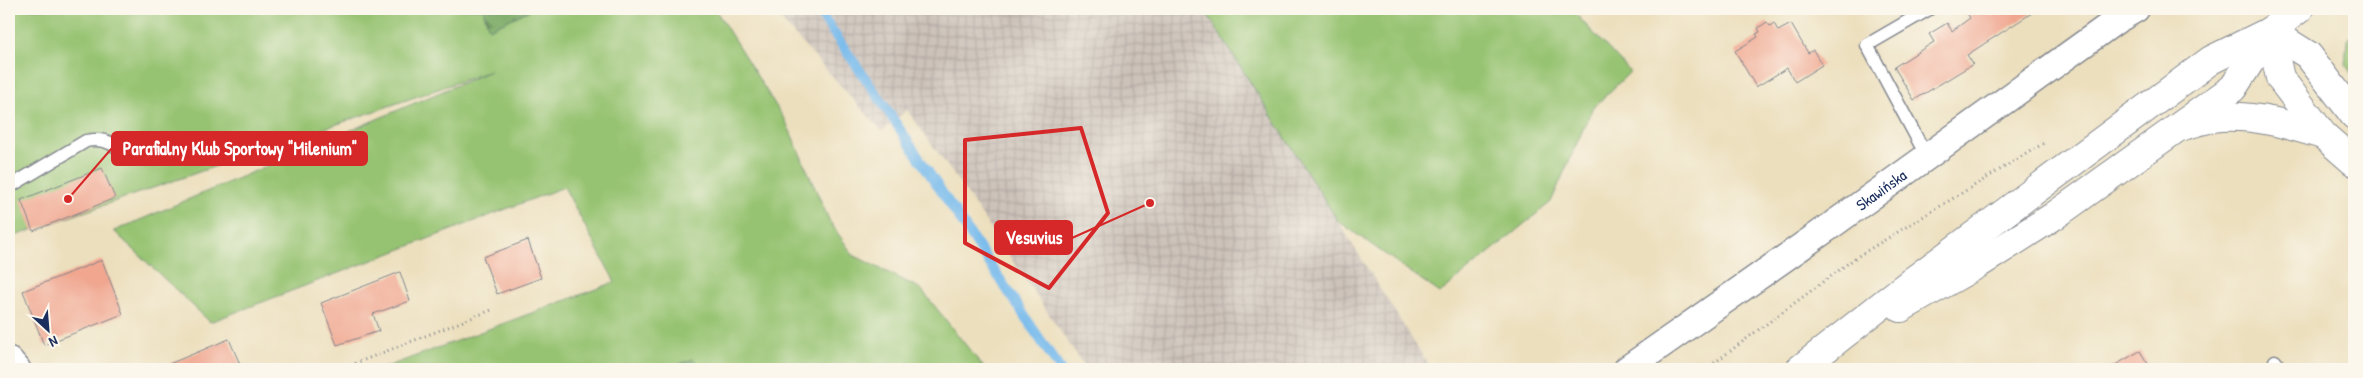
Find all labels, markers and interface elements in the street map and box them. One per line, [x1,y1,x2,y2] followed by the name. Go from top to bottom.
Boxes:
[112,132,367,165] callout: Parafialny Klub Sportowy "Milenium"
[123,136,357,162] text: Parafialny Klub Sportowy "Milenium"
[1851,164,1911,215] street label: Skawińska
[995,221,1072,254] callout: Vesuvius
[1006,225,1062,250] text: Vesuvius
[22,306,72,356] north arrow
[46,332,61,353] text: N

